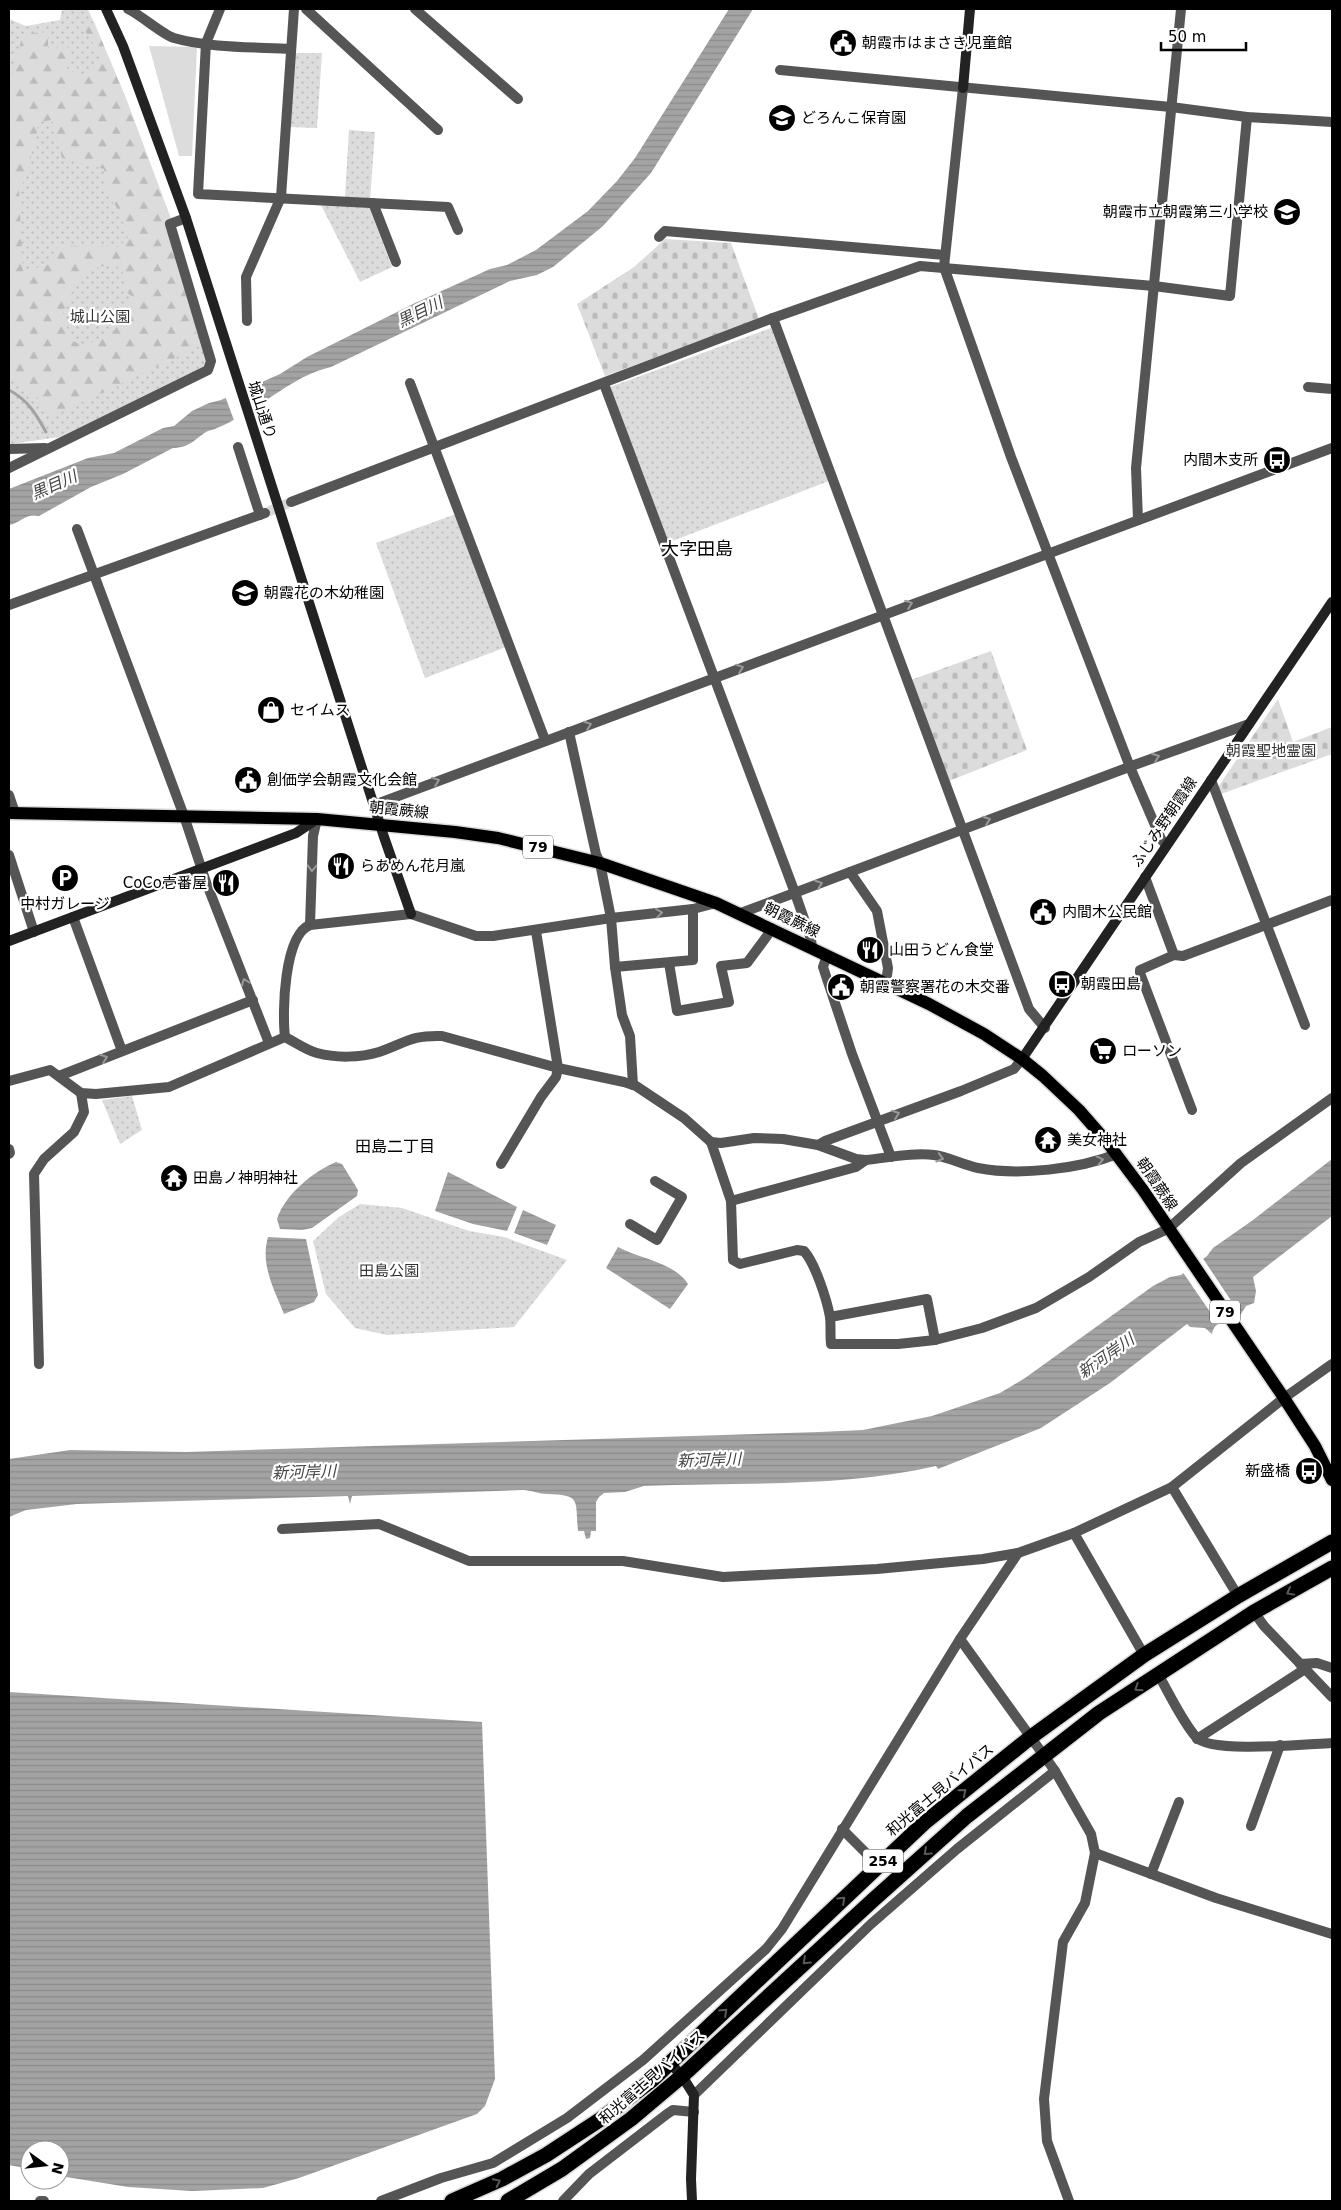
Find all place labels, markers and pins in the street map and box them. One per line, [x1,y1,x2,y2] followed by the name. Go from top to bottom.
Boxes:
[828,28,858,58] public building icon: 朝霞市はまさき児童館
[862,34,1012,52] place label: 朝霞市はまさき児童館
[767,103,797,133] school or university icon: どろんこ保育園
[801,109,906,127] place label: どろんこ保育園
[1272,197,1302,227] school or university icon: 朝霞市立朝霞第三小学校
[1103,203,1268,221] place label: 朝霞市立朝霞第三小学校
[1262,445,1292,475] bus stop icon: 内間木支所
[1183,451,1258,469] place label: 内間木支所
[230,578,260,608] school or university icon: 朝霞花の木幼稚園
[264,584,384,602] place label: 朝霞花の木幼稚園
[256,695,286,725] shop icon: セイムス
[290,701,350,719] place label: セイムス
[233,765,263,795] public building icon: 創価学会朝霞文化会館
[267,771,417,789] place label: 創価学会朝霞文化会館
[326,851,356,881] restaurant icon: らあめん花月嵐
[360,857,465,875] place label: らあめん花月嵐
[50,863,80,893] parking icon: 中村ガレージ
[211,868,241,898] restaurant icon: CoCo壱番屋
[123,874,207,892] place label: CoCo壱番屋
[20,895,110,913] place label: 中村ガレージ
[1028,897,1058,927] public building icon: 内間木公民館
[1062,903,1152,921] place label: 内間木公民館
[855,935,885,965] restaurant icon: 山田うどん食堂
[889,941,994,959] place label: 山田うどん食堂
[1047,969,1077,999] bus stop icon: 朝霞田島
[826,972,856,1002] public building icon: 朝霞警察署花の木交番
[1081,975,1141,993] place label: 朝霞田島
[860,978,1010,996] place label: 朝霞警察署花の木交番
[1088,1036,1118,1066] supermarket icon: ローソン
[1122,1042,1182,1060] place label: ローソン
[1033,1125,1063,1155] temple icon: 美女神社
[1067,1131,1127,1149] place label: 美女神社
[159,1163,189,1193] temple icon: 田島ノ神明神社
[193,1169,298,1187] place label: 田島ノ神明神社
[1294,1456,1324,1486] bus stop icon: 新盛橋
[1245,1462,1290,1480] place label: 新盛橋

